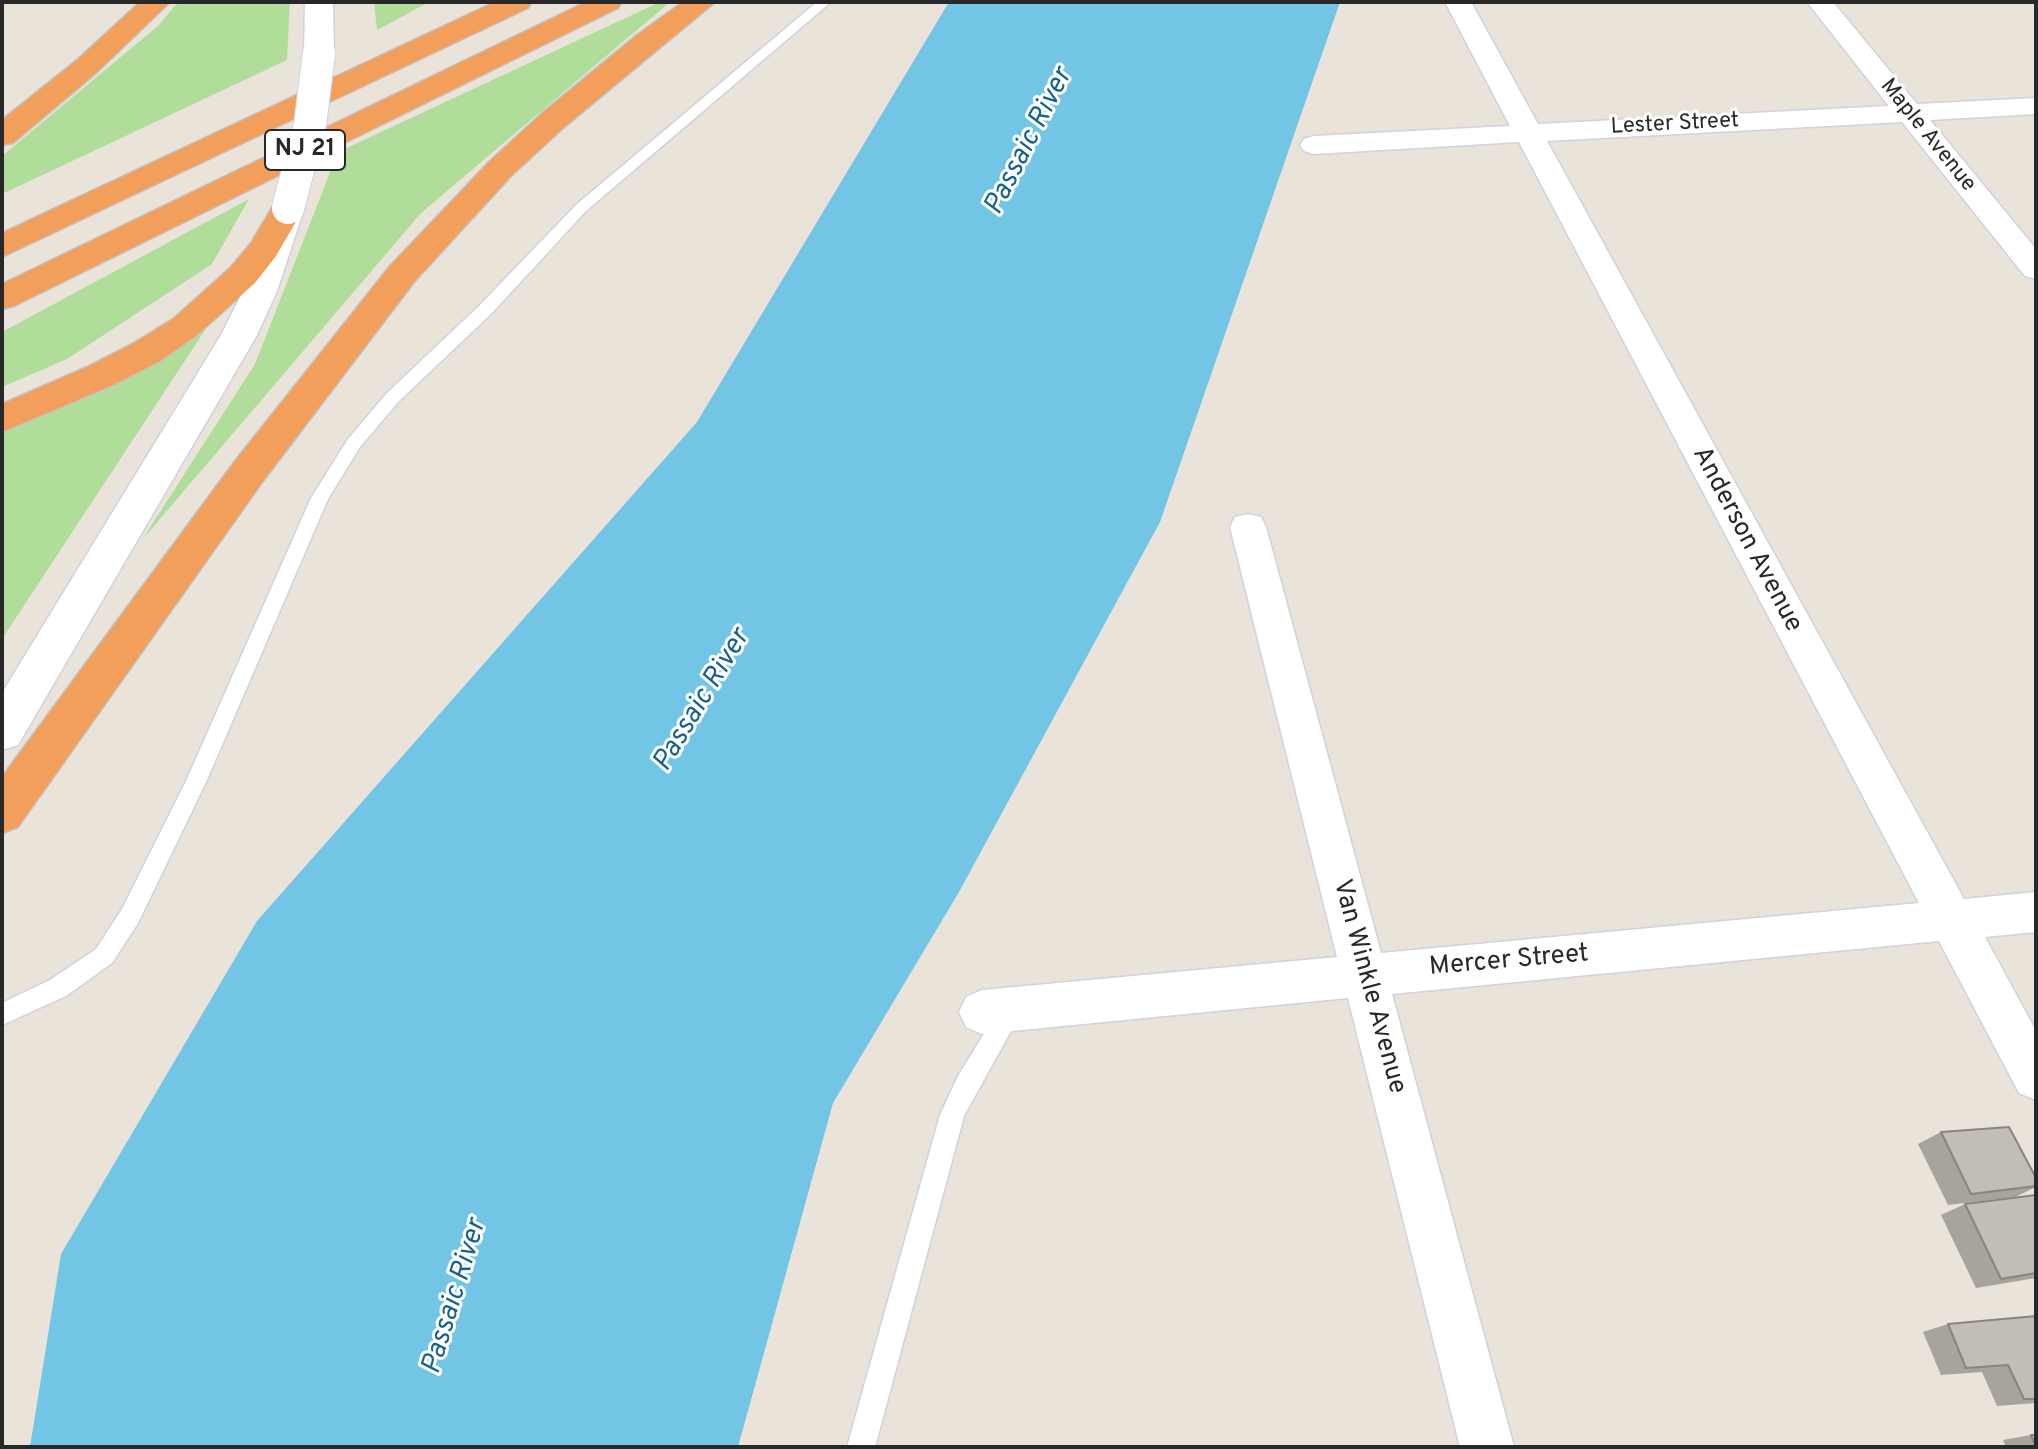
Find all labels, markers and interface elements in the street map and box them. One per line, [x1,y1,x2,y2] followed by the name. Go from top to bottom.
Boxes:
[979,63,1081,221] water label: Passaic River
[1873,74,1981,198] street label: Maple Avenue
[1610,108,1740,142] street label: Lester Street
[265,130,345,170] road number: NJ 21
[1684,442,1808,638] street label: Anderson Avenue
[647,624,759,778] water label: Passaic River
[1324,876,1412,1098] street label: Van Winkle Avenue
[1428,939,1590,985] street label: Mercer Street
[417,1215,495,1379] water label: Passaic River

